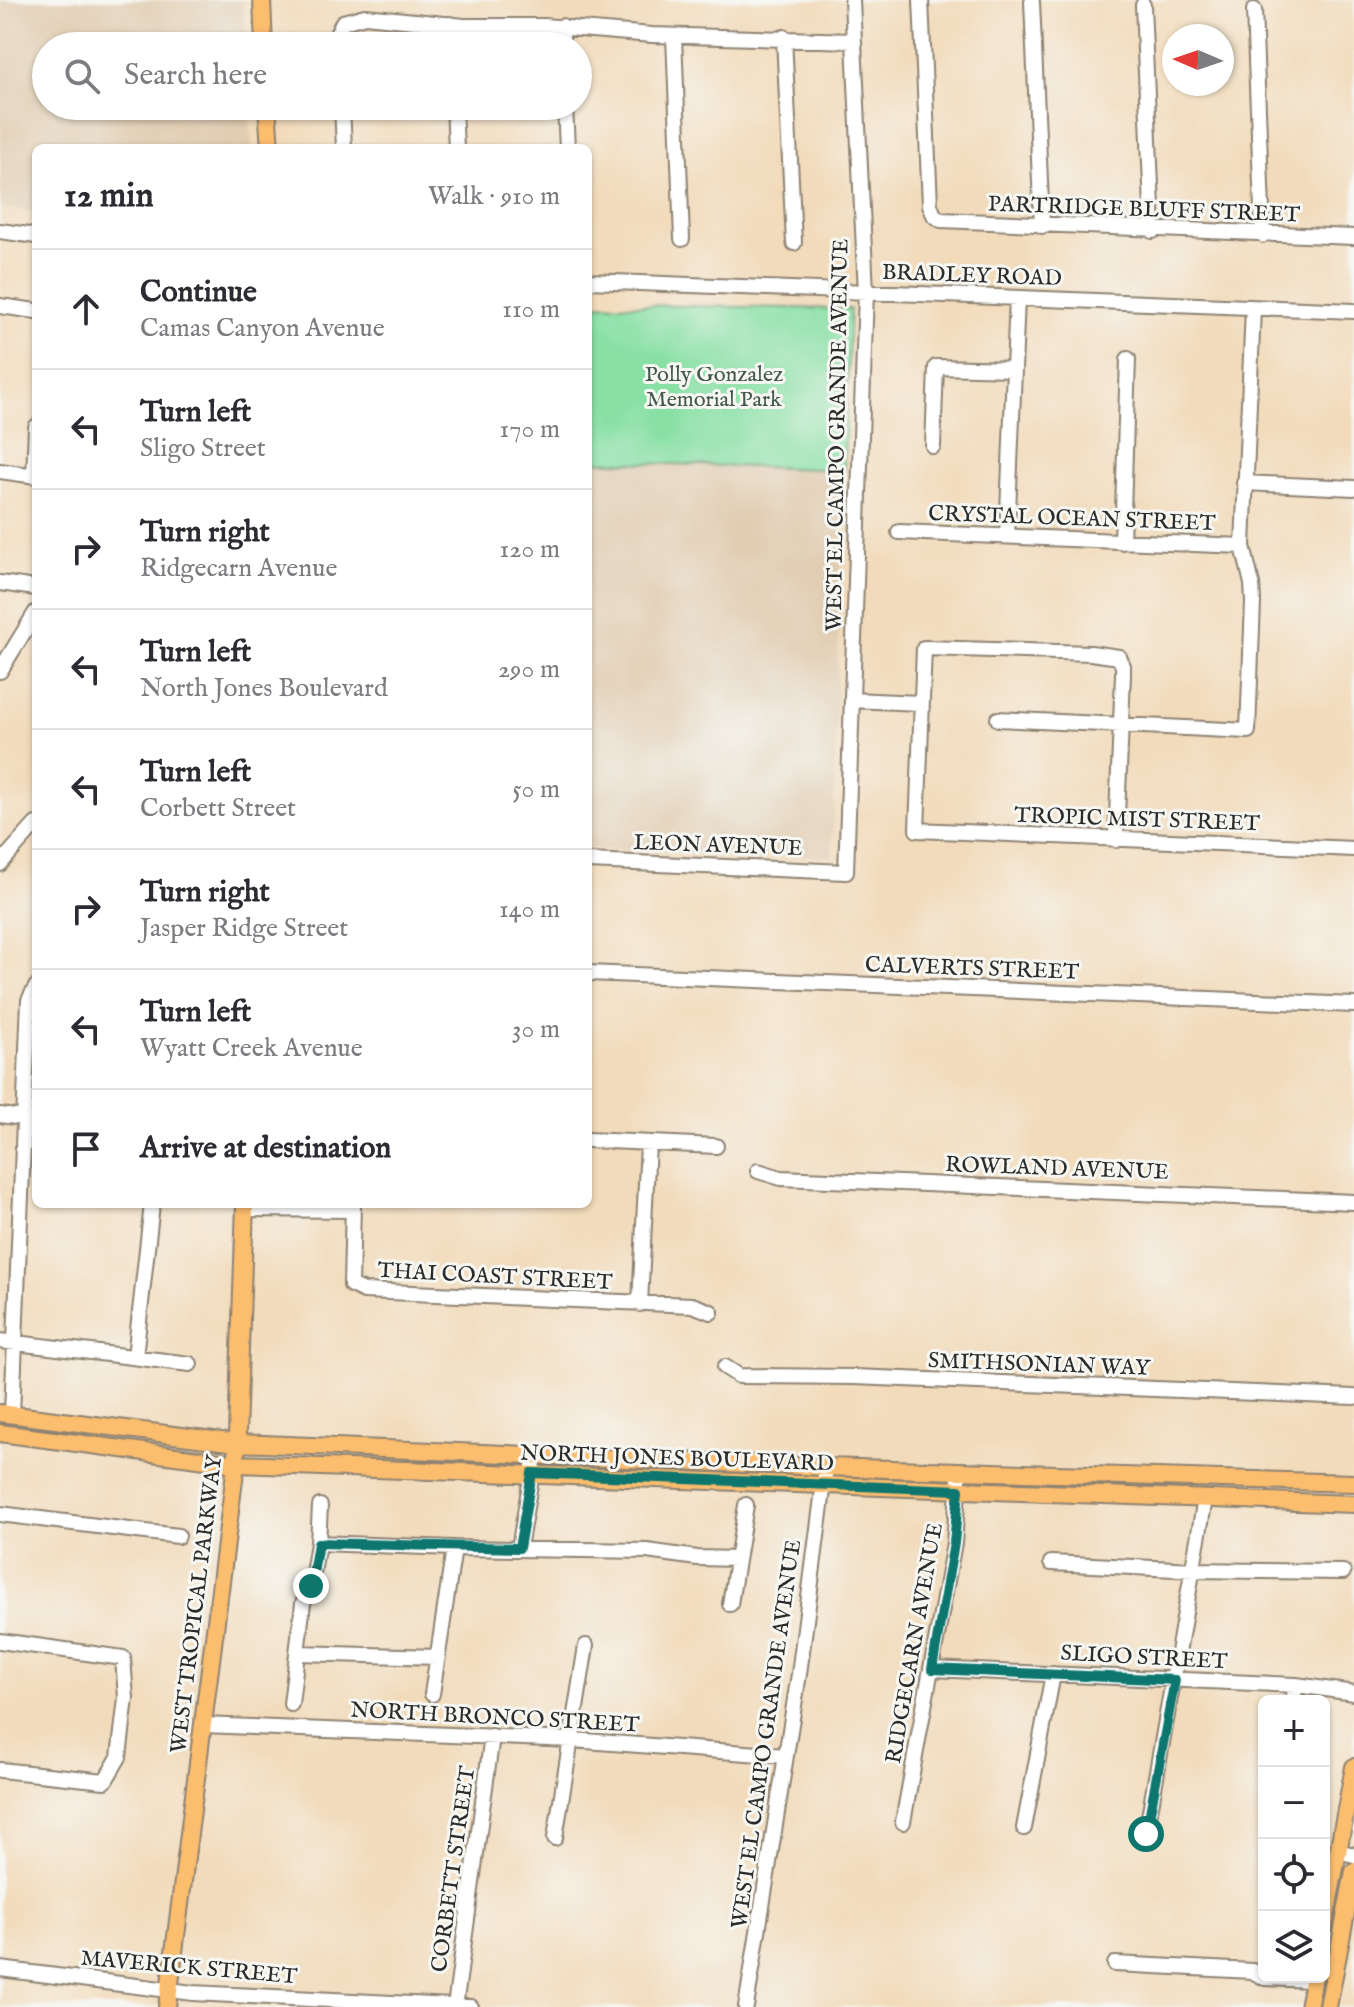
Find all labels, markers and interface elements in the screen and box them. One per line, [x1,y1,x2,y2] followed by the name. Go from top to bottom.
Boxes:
[1162,24,1234,96] north arrow
[32,32,592,120] search box
[60,54,104,98] icon: search
[124,57,267,95] text: Search here
[64,175,154,218] text: 12 min
[428,180,560,213] text: Walk · 910 m
[988,191,1300,229] street label: PARTRIDGE BLUFF STREET
[821,238,855,632] street label: WEST EL CAMPO GRANDE AVENUE
[881,259,1062,293] street label: BRADLEY ROAD
[140,274,257,312] text: Continue
[64,287,108,331] icon: ahead
[502,293,560,326] text: 110 m
[140,312,385,345] text: Camas Canyon Avenue
[645,361,783,414] park label: Polly Gonzalez Memorial Park
[140,394,251,432] text: Turn left
[64,407,108,451] icon: left
[500,413,560,446] text: 170 m
[140,432,266,465] text: Sligo Street
[928,500,1216,538] street label: CRYSTAL OCEAN STREET
[140,514,270,552] text: Turn right
[64,527,108,571] icon: right
[500,533,560,566] text: 120 m
[140,552,337,585] text: Ridgecarn Avenue
[140,634,251,672] text: Turn left
[64,647,108,691] icon: left
[498,653,560,686] text: 290 m
[140,672,388,705] text: North Jones Boulevard
[140,754,251,792] text: Turn left
[64,767,108,811] icon: left
[512,773,560,806] text: 50 m
[140,792,296,825] text: Corbett Street
[1014,802,1260,838] street label: TROPIC MIST STREET
[633,829,803,863] street label: LEON AVENUE
[140,874,270,912] text: Turn right
[64,887,108,931] icon: right
[499,893,560,926] text: 140 m
[140,912,348,945] text: Jasper Ridge Street
[864,951,1079,987] street label: CALVERTS STREET
[140,994,251,1032] text: Turn left
[64,1007,108,1051] icon: left
[512,1013,560,1046] text: 30 m
[140,1032,363,1065] text: Wyatt Creek Avenue
[64,1127,108,1171] icon: arrive
[140,1130,391,1168] text: Arrive at destination
[945,1151,1169,1187] street label: ROWLAND AVENUE
[377,1257,613,1297] street label: THAI COAST STREET
[927,1347,1152,1383] street label: SMITHSONIAN WAY
[519,1440,834,1478] street label: NORTH JONES BOULEVARD
[165,1452,229,1755] street label: WEST TROPICAL PARKWAY
[880,1521,950,1766] street label: RIDGECARN AVENUE
[726,1538,808,1931] street label: WEST EL CAMPO GRANDE AVENUE
[293,1568,329,1604] route end
[1060,1640,1228,1676] street label: SLIGO STREET
[1258,1695,1330,1983] map controls
[1258,1695,1330,1767] button: +
[350,1696,640,1740] street label: NORTH BRONCO STREET
[426,1764,482,1974] street label: CORBETT STREET
[1258,1767,1330,1839] button: −
[1128,1816,1164,1852] route start
[1258,1839,1330,1911] button: locate
[1258,1911,1330,1983] button: layers
[80,1945,298,1991] street label: MAVERICK STREET

